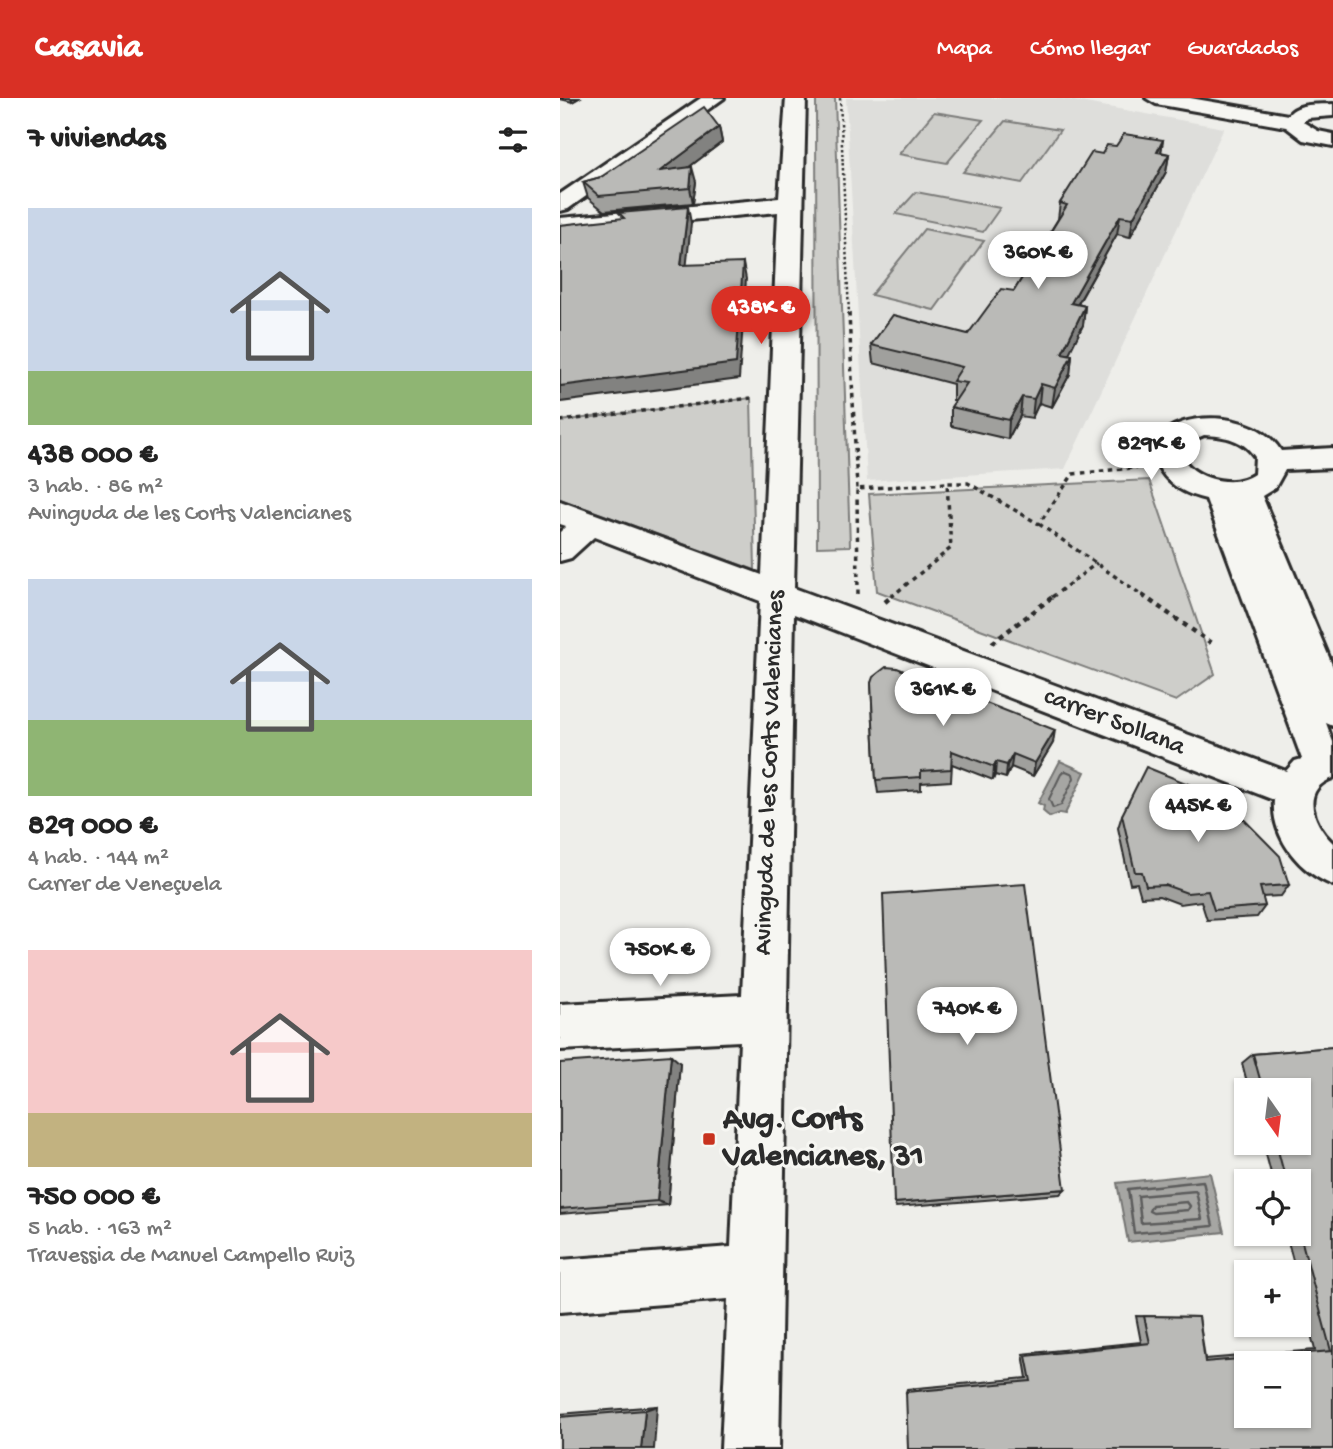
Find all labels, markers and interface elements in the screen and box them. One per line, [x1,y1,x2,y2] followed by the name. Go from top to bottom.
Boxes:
[35,30,142,68] text: Casavia
[937,35,992,64] text: Mapa
[1030,35,1149,64] text: Cómo llegar
[1187,35,1298,64] text: Guardados
[494,121,532,159] icon: filters
[28,123,165,158] text: 7 viviendas
[981,232,1095,291] pin: 360K €
[1004,240,1072,267] text: 360K €
[217,253,343,379] icon: home
[704,286,818,346] pin: 438K €
[727,295,795,322] text: 438K €
[1094,422,1208,482] pin: 829K €
[1117,431,1185,458] text: 829K €
[28,439,157,474] text: 438 000 €
[28,474,163,501] text: 3 hab. · 86 m²
[28,501,351,528] text: Avinguda de les Corts Valencianes
[749,589,793,956] street label: Avinguda de les Corts Valencianes
[217,624,343,750] icon: home
[886,668,1000,728] pin: 361K €
[911,677,975,704] text: 361K €
[1039,682,1190,765] street label: carrer Sollana
[1141,784,1255,844] pin: 445K €
[1165,793,1231,820] text: 445K €
[28,810,157,845] text: 829 000 €
[28,845,169,872] text: 4 hab. · 144 m²
[28,872,222,899] text: Carrer de Veneçuela
[603,928,717,988] pin: 750K €
[626,937,694,964] text: 750K €
[910,988,1024,1047] pin: 740K €
[217,995,343,1121] icon: home
[933,996,1001,1023] text: 740K €
[1234,1078,1311,1155] north arrow
[1234,1078,1311,1428] map controls
[721,1102,924,1177] place label: Avg. Corts Valencianes, 31
[701,1131,717,1147] marker: Avg. Corts Valencianes, 31
[1234,1169,1311,1246] button: locate
[28,1181,160,1216] text: 750 000 €
[28,1216,172,1243] text: 5 hab. · 163 m²
[28,1243,354,1270] text: Travessia de Manuel Campello Ruiz
[1234,1260,1311,1337] button: +
[1234,1351,1311,1428] button: −

